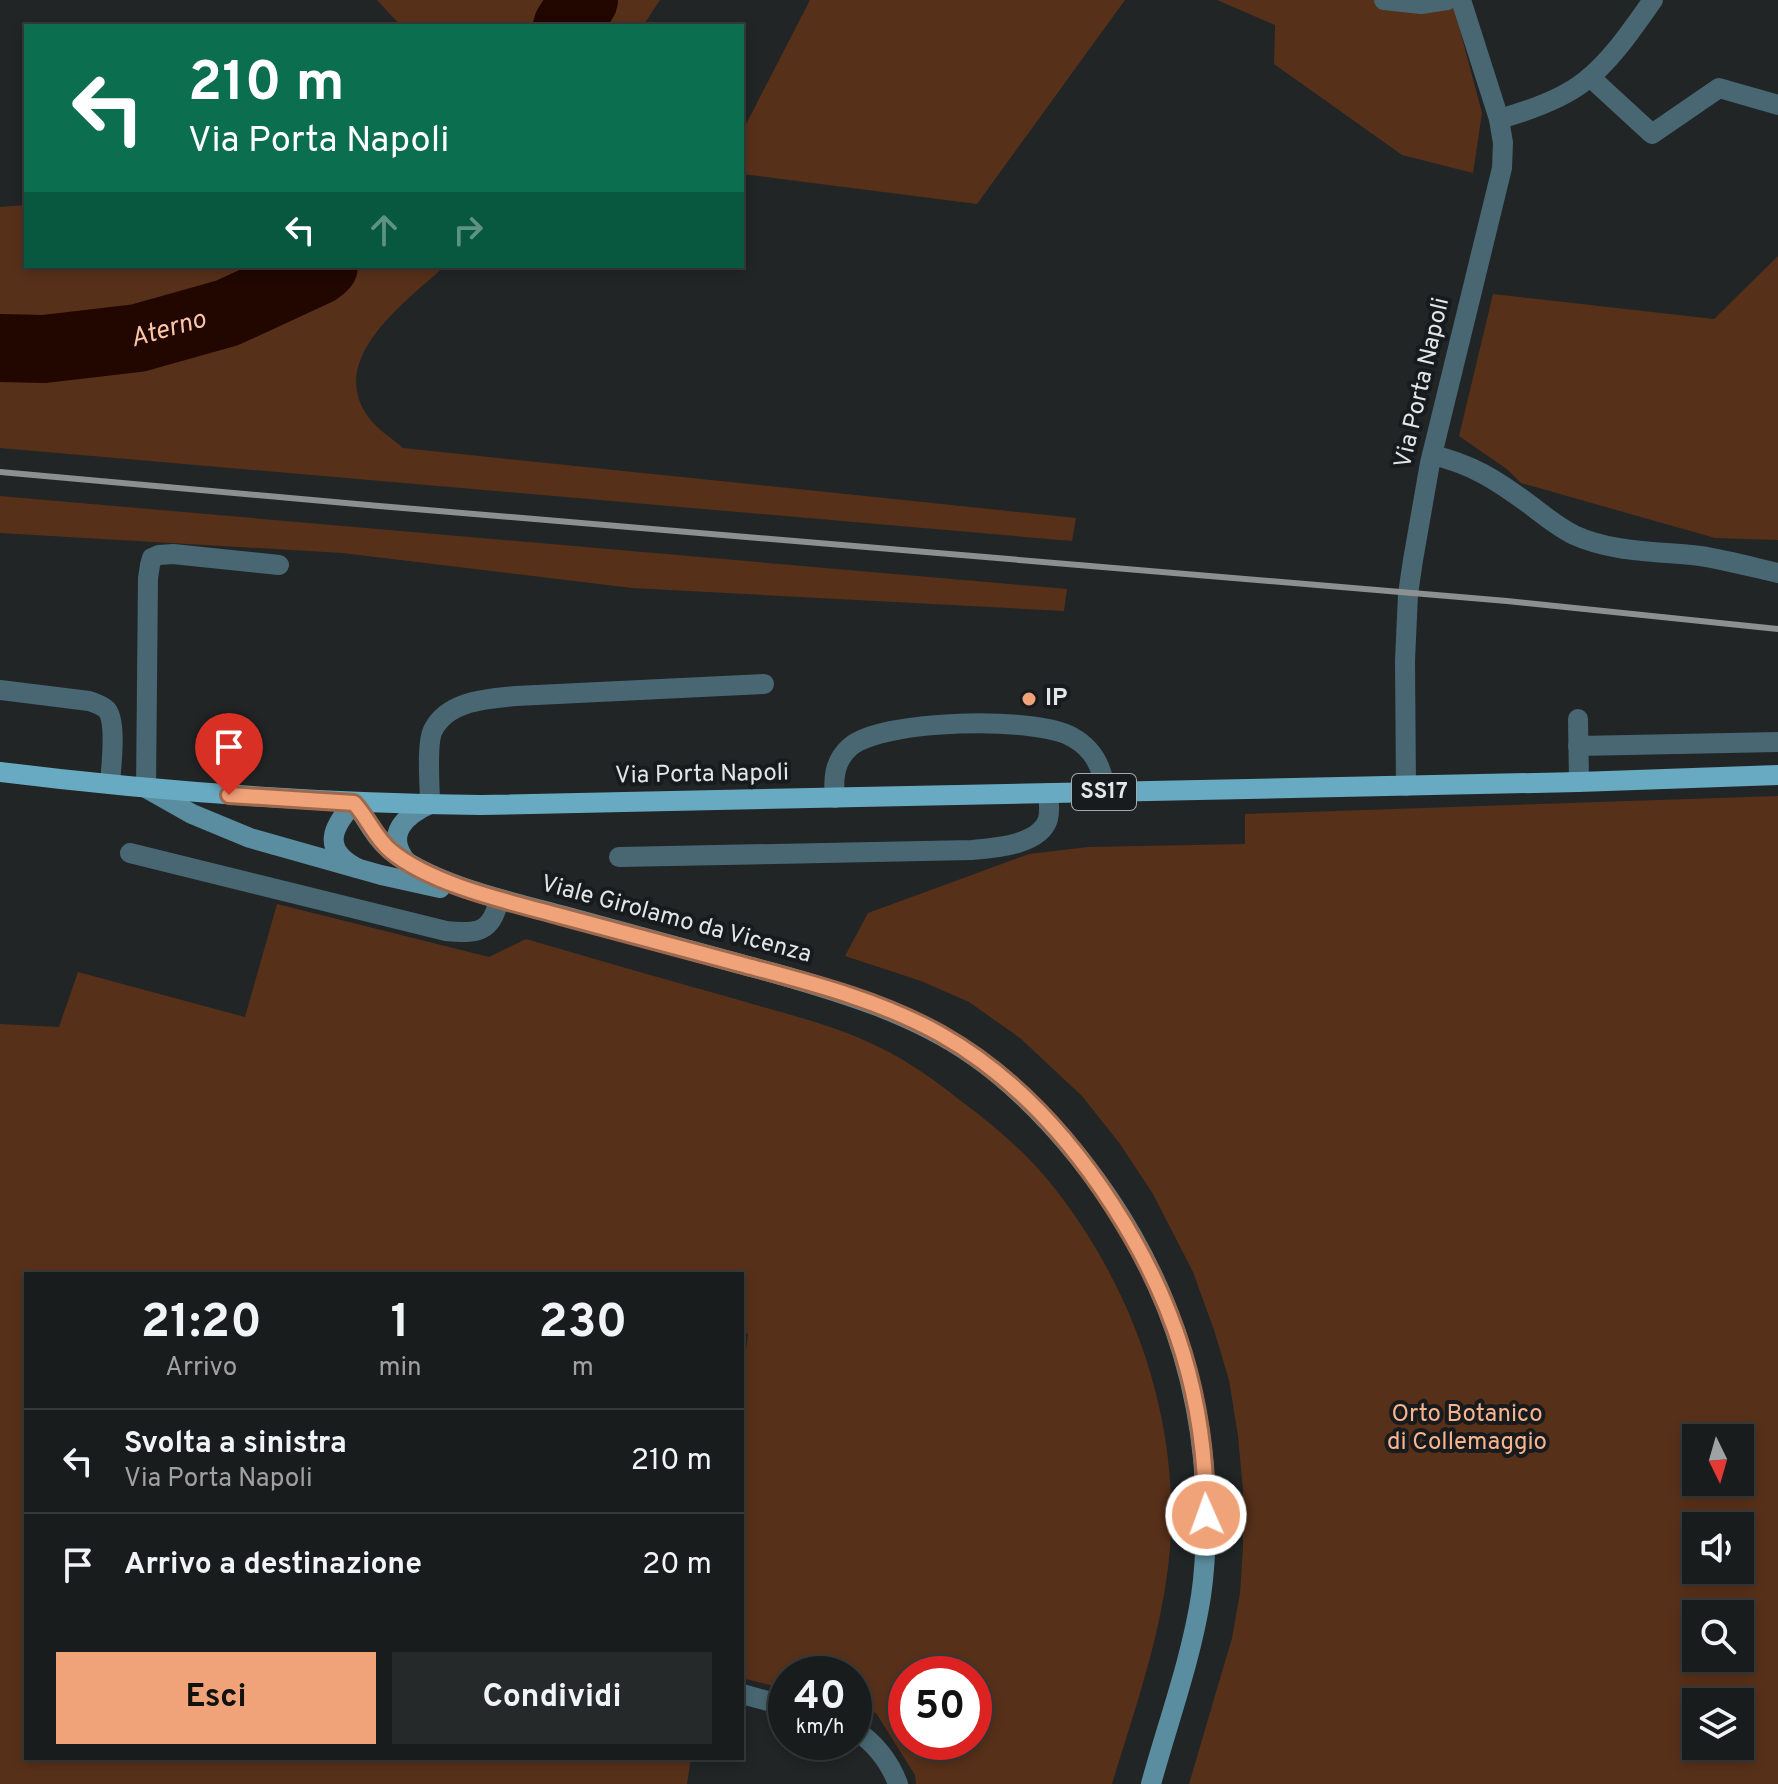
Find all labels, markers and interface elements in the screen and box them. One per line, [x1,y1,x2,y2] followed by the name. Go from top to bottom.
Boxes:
[188,50,345,120] text: 210 m
[56,56,160,160] icon: left
[188,119,449,165] text: Via Porta Napoli
[278,208,322,252] icon: left
[362,208,406,252] icon: ahead
[446,208,490,252] icon: right
[1389,295,1457,471] street label: Via Porta Napoli
[127,303,210,356] water label: Aterno
[1045,684,1067,714] place label: IP
[1020,690,1038,708] marker: IP
[195,713,263,795] pin
[207,725,251,769] icon: arrive
[615,758,789,792] street label: Via Porta Napoli
[1072,774,1136,810] road number: SS17
[537,869,815,971] street label: Viale Girolamo da Vicenza
[141,1294,262,1354] text: 21:20
[390,1294,410,1354] text: 1
[538,1294,627,1354] text: 230
[165,1352,237,1385] text: Arrivo
[378,1352,422,1385] text: min
[572,1352,594,1385] text: m
[1387,1400,1547,1458] park label: Orto Botanico di Collemaggio
[1682,1424,1754,1496] north arrow
[1682,1424,1754,1760] map controls
[124,1426,347,1463] text: Svolta a sinistra
[56,1439,100,1483] icon: left
[631,1443,712,1480] text: 210 m
[124,1463,313,1496] text: Via Porta Napoli
[1164,1473,1248,1557] position arrow
[1682,1512,1754,1584] button: sound
[56,1543,100,1587] icon: arrive
[124,1547,422,1584] text: Arrivo a destinazione
[642,1547,712,1584] text: 20 m
[1682,1600,1754,1672] button: search
[56,1652,376,1744] button: Esci
[392,1652,712,1744] button: Condividi
[888,1656,992,1760] speed limit sign: 50
[794,1673,846,1723] text: 40
[1682,1688,1754,1760] button: layers
[796,1715,844,1741] text: km/h

